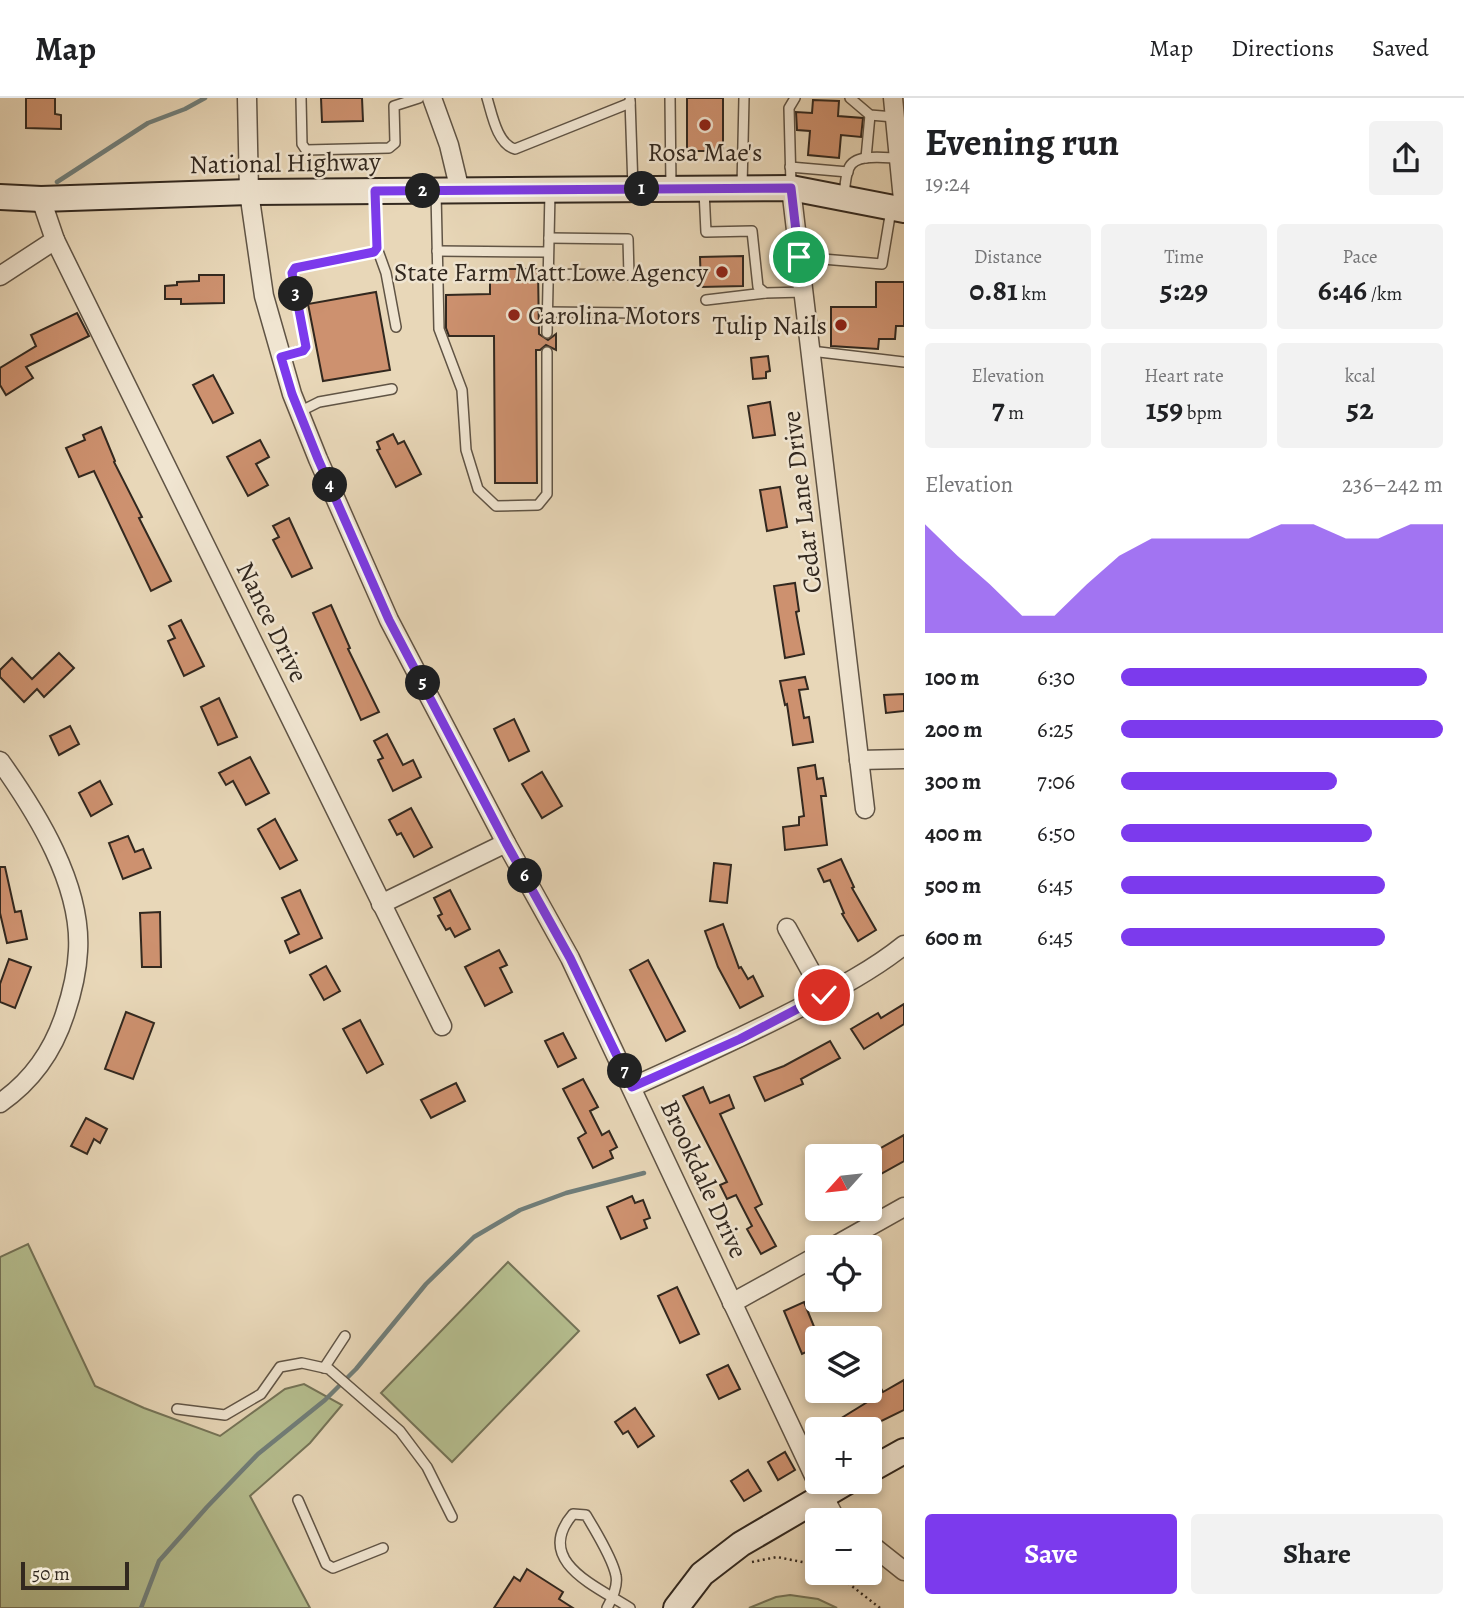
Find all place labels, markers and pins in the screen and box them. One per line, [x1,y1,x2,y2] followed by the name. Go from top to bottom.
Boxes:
[697,117,713,133] marker: Rosa Mae's
[647,135,763,170] place label: Rosa Mae's
[624,172,660,206] pin: 1
[406,174,440,208] pin: 2
[769,227,829,287] pin
[394,255,708,290] place label: State Farm Matt Lowe Agency
[714,264,730,280] marker: State Farm Matt Lowe Agency
[278,276,314,312] pin: 3
[528,298,701,333] place label: Carolina Motors
[506,307,522,323] marker: Carolina Motors
[713,308,827,343] place label: Tulip Nails
[833,317,849,333] marker: Tulip Nails
[312,468,348,502] pin: 4
[406,666,440,700] pin: 5
[508,858,542,894] pin: 6
[794,965,854,1025] pin
[608,1054,642,1088] pin: 7

